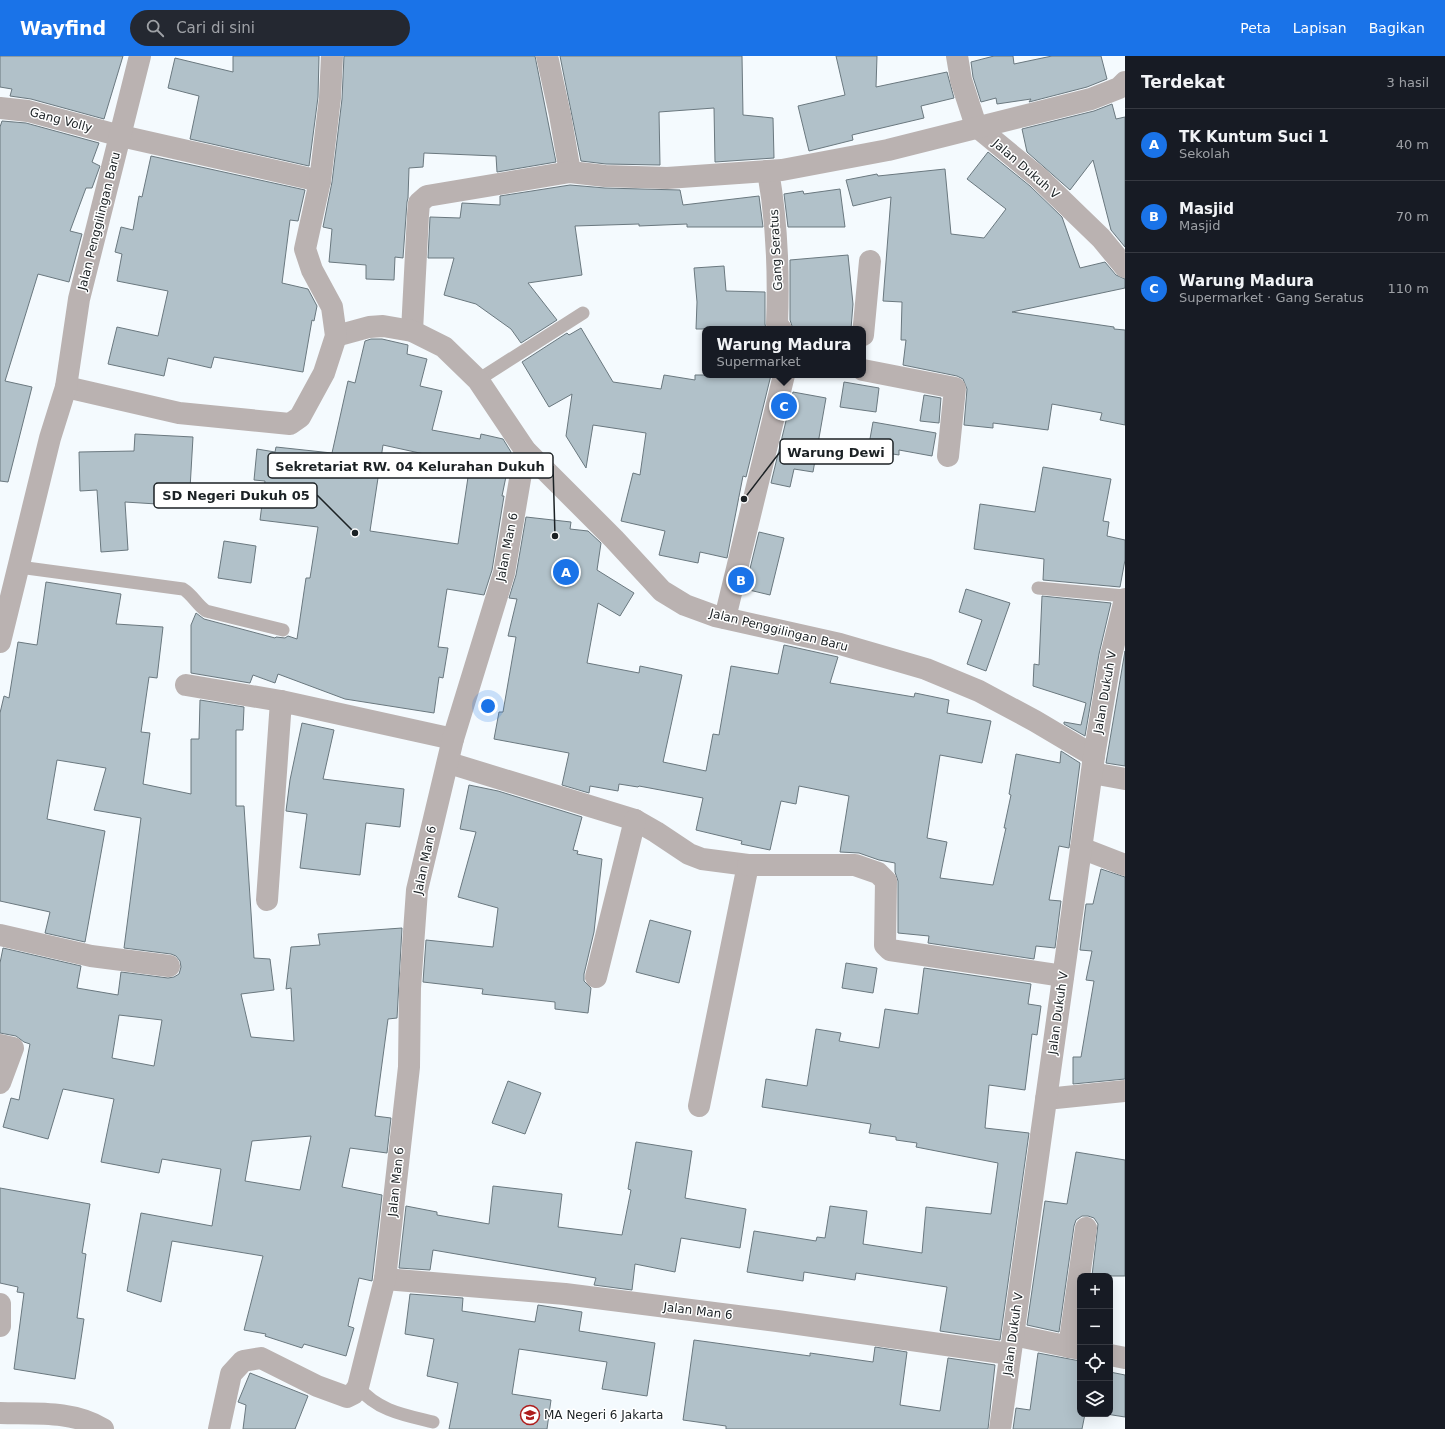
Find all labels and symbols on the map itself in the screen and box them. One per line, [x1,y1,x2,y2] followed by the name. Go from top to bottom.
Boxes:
[28,105,94,135] street label: Gang Volly
[989,136,1063,202] street label: Jalan Dukuh V
[75,150,123,293] street label: Jalan Penggilingan Baru
[767,209,785,291] street label: Gang Seratus
[771,391,797,421] pin: C
[780,439,893,464] callout: Warung Dewi
[787,445,885,460] text: Warung Dewi
[268,453,553,478] callout: Sekretariat RW. 04 Kelurahan Dukuh
[275,459,545,474] text: Sekretariat RW. 04 Kelurahan Dukuh
[154,483,317,508] callout: SD Negeri Dukuh 05
[162,488,310,503] text: SD Negeri Dukuh 05
[493,511,521,584] street label: Jalan Man 6
[553,557,579,587] pin: A
[728,565,754,595] pin: B
[707,606,850,654] street label: Jalan Penggilingan Baru
[1091,649,1119,735] street label: Jalan Dukuh V
[478,696,498,716] your location
[411,824,439,897] street label: Jalan Man 6
[1045,970,1071,1056] street label: Jalan Dukuh V
[385,1147,407,1218] street label: Jalan Man 6
[1000,1291,1026,1377] street label: Jalan Dukuh V
[662,1300,733,1322] street label: Jalan Man 6
[519,1404,541,1426] school or university icon: MA Negeri 6 Jakarta
[544,1408,663,1422] place label: MA Negeri 6 Jakarta

